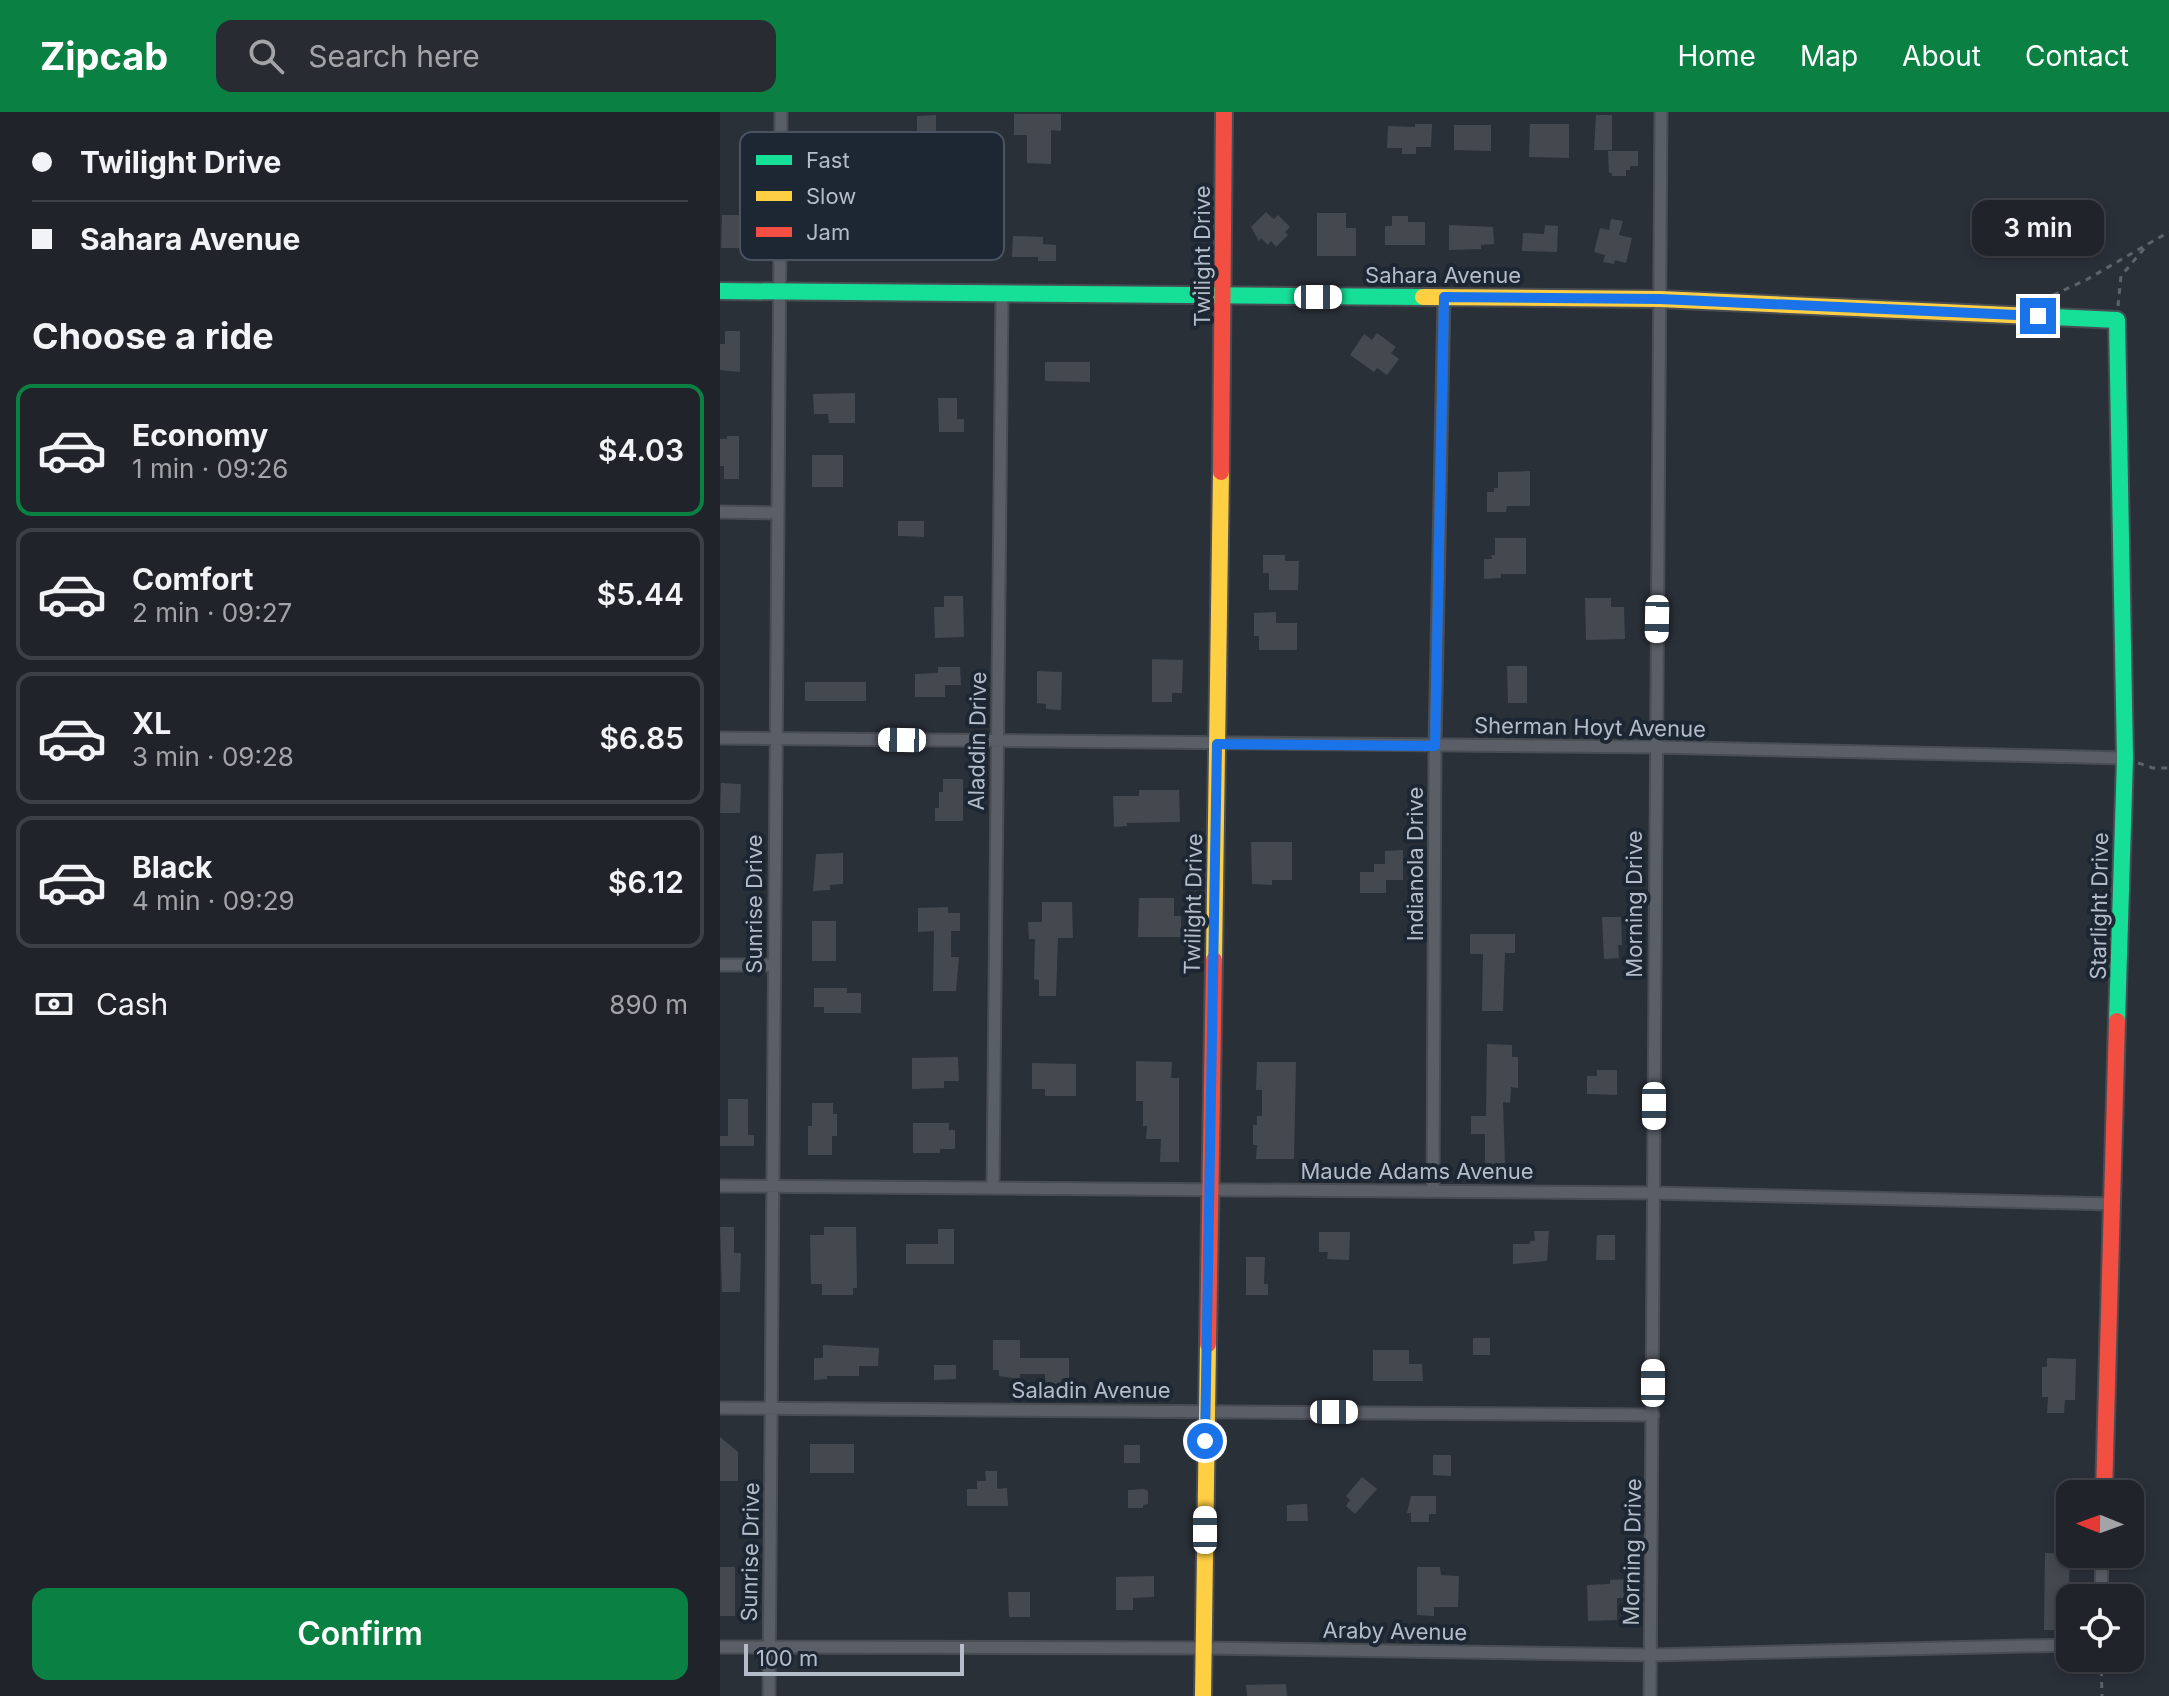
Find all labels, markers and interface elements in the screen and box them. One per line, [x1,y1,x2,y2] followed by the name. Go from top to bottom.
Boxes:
[216,20,776,92] search box
[40,33,168,79] text: Zipcab
[244,34,288,78] icon: search
[308,38,480,74] text: Search here
[1677,39,1756,73] text: Home
[1800,39,1858,73] text: Map
[1902,39,1981,73] text: About
[2025,39,2129,73] text: Contact
[740,132,1004,260] legend
[80,144,281,180] text: Twilight Drive
[806,147,850,173] text: Fast
[806,183,856,209] text: Slow
[1189,185,1215,327] street label: Twilight Drive
[1972,200,2104,256] callout: 3 min
[2003,212,2073,243] text: 3 min
[806,219,850,245] text: Jam
[80,221,300,257] text: Sahara Avenue
[1365,262,1521,288] street label: Sahara Avenue
[1294,285,1342,309] car
[2020,298,2056,334] route end
[32,314,274,358] text: Choose a ride
[36,414,108,486] icon: car
[132,417,268,453] text: Economy
[598,432,684,468] text: $4.03
[132,453,288,484] text: 1 min · 09:26
[36,558,108,630] icon: car
[132,561,253,597] text: Comfort
[597,576,684,612] text: $5.44
[1645,595,1669,643] car
[132,597,292,628] text: 2 min · 09:27
[963,671,991,811] street label: Aladdin Drive
[36,702,108,774] icon: car
[132,705,171,741] text: XL
[1474,712,1706,742] street label: Sherman Hoyt Avenue
[599,720,684,756] text: $6.85
[878,728,926,752] car
[132,741,294,772] text: 3 min · 09:28
[1402,787,1428,941] street label: Indianola Drive
[1621,830,1647,978] street label: Morning Drive
[2085,832,2113,980] street label: Starlight Drive
[1179,833,1207,975] street label: Twilight Drive
[741,834,767,974] street label: Sunrise Drive
[36,846,108,918] icon: car
[132,849,212,885] text: Black
[608,864,684,900] text: $6.12
[132,885,295,916] text: 4 min · 09:29
[32,982,76,1026] icon: cash
[96,986,168,1022] text: Cash
[609,989,688,1020] text: 890 m
[1642,1082,1666,1130] car
[1300,1158,1534,1184] street label: Maude Adams Avenue
[1641,1359,1665,1407] car
[1011,1377,1171,1403] street label: Saladin Avenue
[1310,1400,1358,1424] car
[1187,1423,1223,1459] route start
[1618,1478,1646,1626] street label: Morning Drive
[2056,1480,2144,1568] north arrow
[2056,1480,2144,1672] map controls
[736,1482,764,1622] street label: Sunrise Drive
[1193,1506,1217,1554] car
[2056,1584,2144,1672] button: locate
[32,1588,688,1680] button: Confirm
[1322,1617,1468,1645] street label: Araby Avenue
[744,1640,964,1676] scale bar
[756,1645,818,1671] text: 100 m

